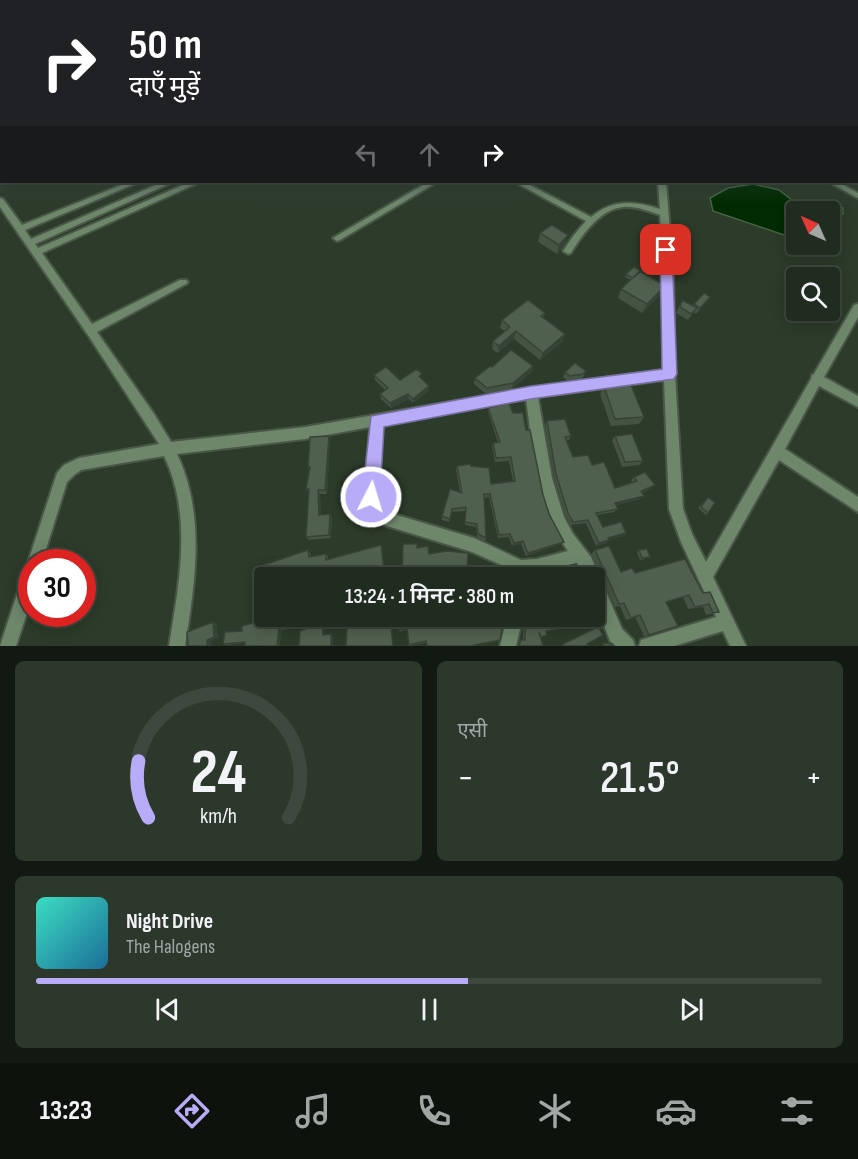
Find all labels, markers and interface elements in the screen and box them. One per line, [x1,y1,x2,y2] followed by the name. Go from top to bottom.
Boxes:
[129,20,202,71] text: 50 m
[30,24,108,102] icon: right
[129,71,200,103] text: दाएँ मुड़ें
[350,138,383,171] icon: left
[413,138,446,171] icon: ahead
[476,138,509,171] icon: right
[786,201,840,255] north arrow
[786,201,840,321] map controls
[640,224,691,275] pin
[649,233,682,266] icon: arrive
[786,267,840,321] button: search
[339,465,403,529] position arrow
[18,549,96,627] speed limit sign: 30
[345,583,514,610] text: 13:24 · 1 मिनट · 380 m
[458,719,487,743] text: एसी
[190,736,246,811] text: 24
[600,751,680,806] text: 21.5°
[458,758,474,798] text: −
[806,758,822,798] text: +
[200,804,237,829] text: km/h
[126,908,213,935] text: Night Drive
[126,935,215,959] text: The Halogens
[151,993,184,1026] icon: previous
[413,993,446,1026] icon: pause
[675,993,708,1026] icon: next
[171,1090,213,1132] icon: directions
[292,1090,334,1132] icon: music
[413,1090,455,1132] icon: phone
[534,1090,576,1132] icon: climate
[655,1090,697,1132] icon: car
[776,1090,818,1132] icon: filters
[40,1095,92,1127] text: 13:23

